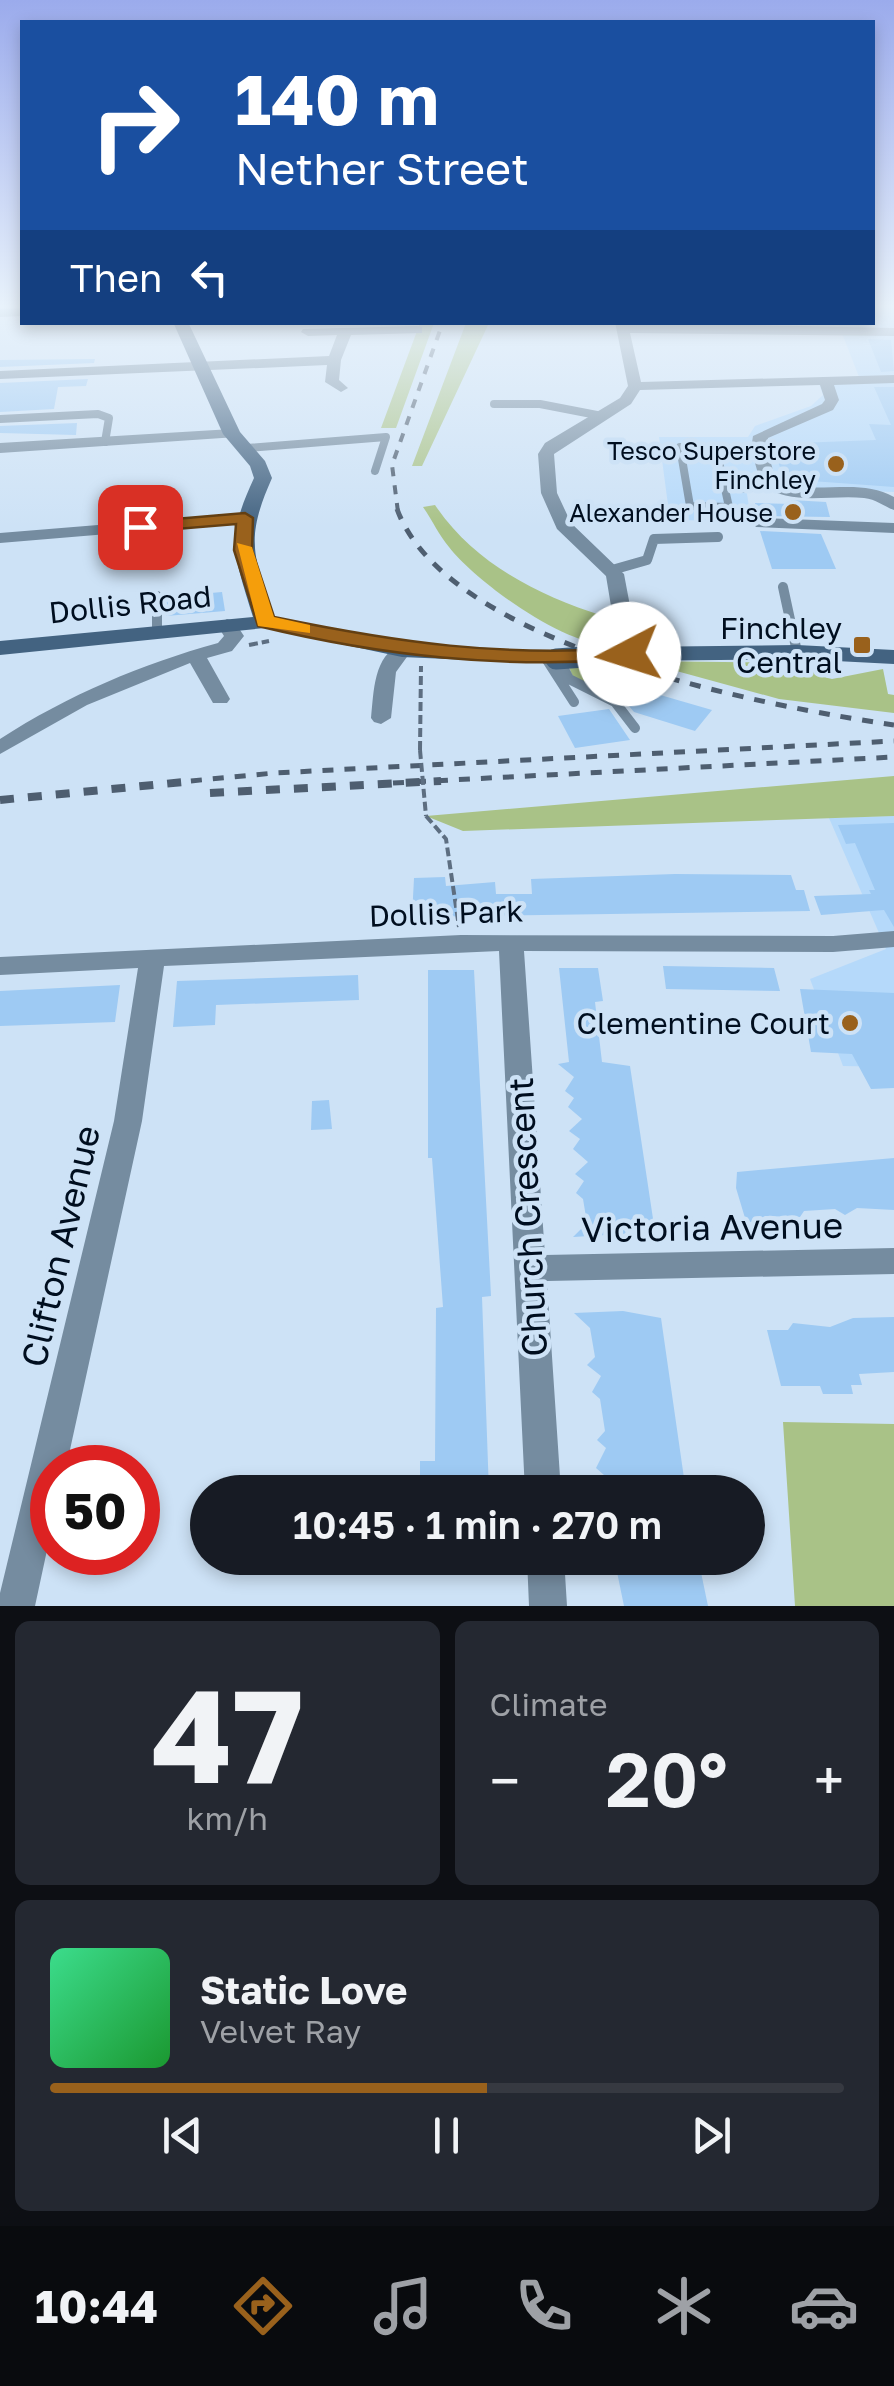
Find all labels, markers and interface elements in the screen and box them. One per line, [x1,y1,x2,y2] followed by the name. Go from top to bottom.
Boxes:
[235,56,439,140] text: 140 m
[70,60,200,190] icon: right
[235,141,529,195] text: Nether Street
[182,250,237,305] icon: left
[70,255,162,300] text: Then
[607,435,816,495] place label: Tesco Superstore Finchley
[825,453,847,475] marker: Tesco Superstore Finchley
[98,485,183,570] pin
[569,497,773,528] place label: Alexander House
[113,500,168,555] icon: arrive
[782,501,804,523] marker: Alexander House
[47,578,213,630] street label: Dollis Road
[577,602,681,706] position arrow
[720,610,842,680] place label: Finchley Central
[851,634,873,656] marker: Finchley Central
[368,892,524,934] street label: Dollis Park
[577,1005,830,1041] place label: Clementine Court
[839,1012,861,1034] marker: Clementine Court
[499,1076,555,1358] street label: Church Crescent
[12,1121,108,1371] street label: Clifton Avenue
[581,1204,843,1250] street label: Victoria Avenue
[30,1445,160,1575] speed limit sign: 50
[293,1502,662,1547] text: 10:45 · 1 min · 270 m
[151,1656,303,1812] text: 47
[490,1685,608,1723] text: Climate
[606,1733,728,1824] text: 20°
[490,1747,520,1813] text: −
[814,1747,844,1813] text: +
[187,1799,268,1837] text: km/h
[200,1967,407,2012] text: Static Love
[200,2012,361,2050] text: Velvet Ray
[155,2108,210,2163] icon: previous
[419,2108,474,2163] icon: pause
[684,2108,739,2163] icon: next
[228,2271,298,2341] icon: directions
[368,2271,438,2341] icon: music
[509,2271,579,2341] icon: phone
[649,2271,719,2341] icon: climate
[789,2271,859,2341] icon: car
[35,2279,158,2333] text: 10:44

